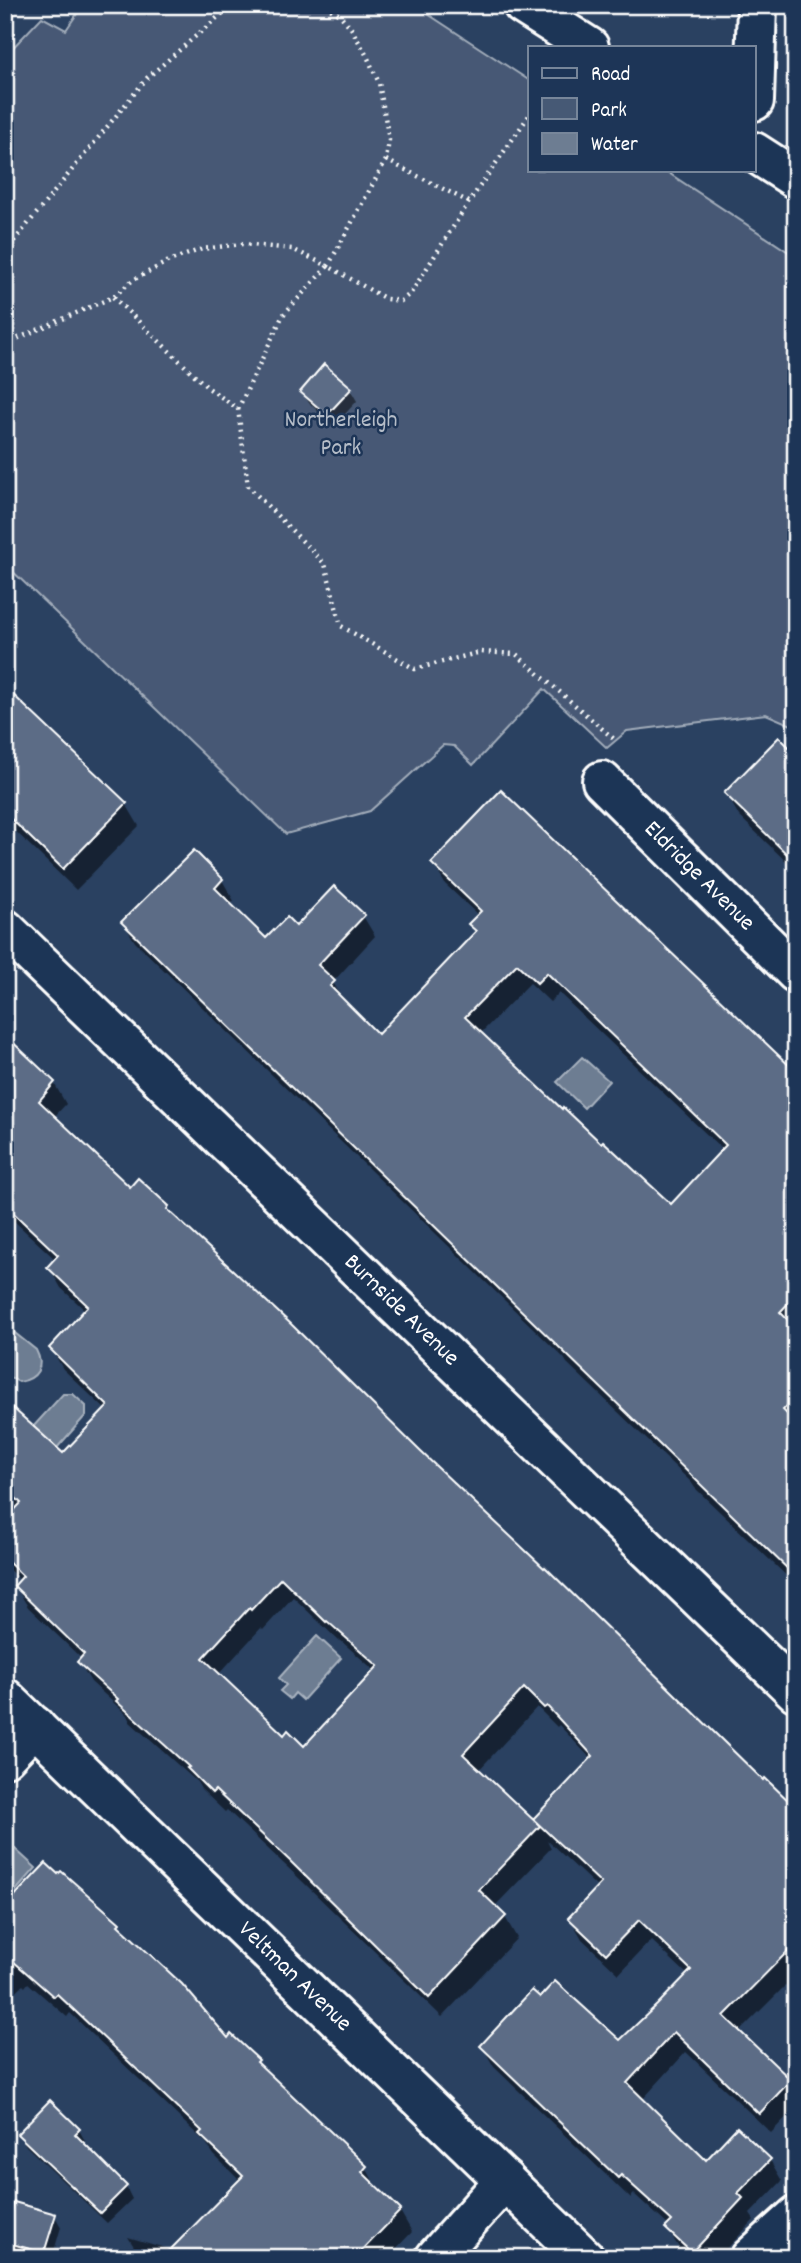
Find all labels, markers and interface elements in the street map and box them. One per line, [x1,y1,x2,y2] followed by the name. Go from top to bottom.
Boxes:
[528,46,756,172] legend
[591,61,630,91] text: Road
[591,97,627,127] text: Park
[591,131,638,161] text: Water
[285,404,397,466] park label: Northerleigh Park
[635,814,762,940] street label: Eldridge Avenue
[335,1247,466,1375] street label: Burnside Avenue
[230,1914,359,2040] street label: Veltman Avenue

